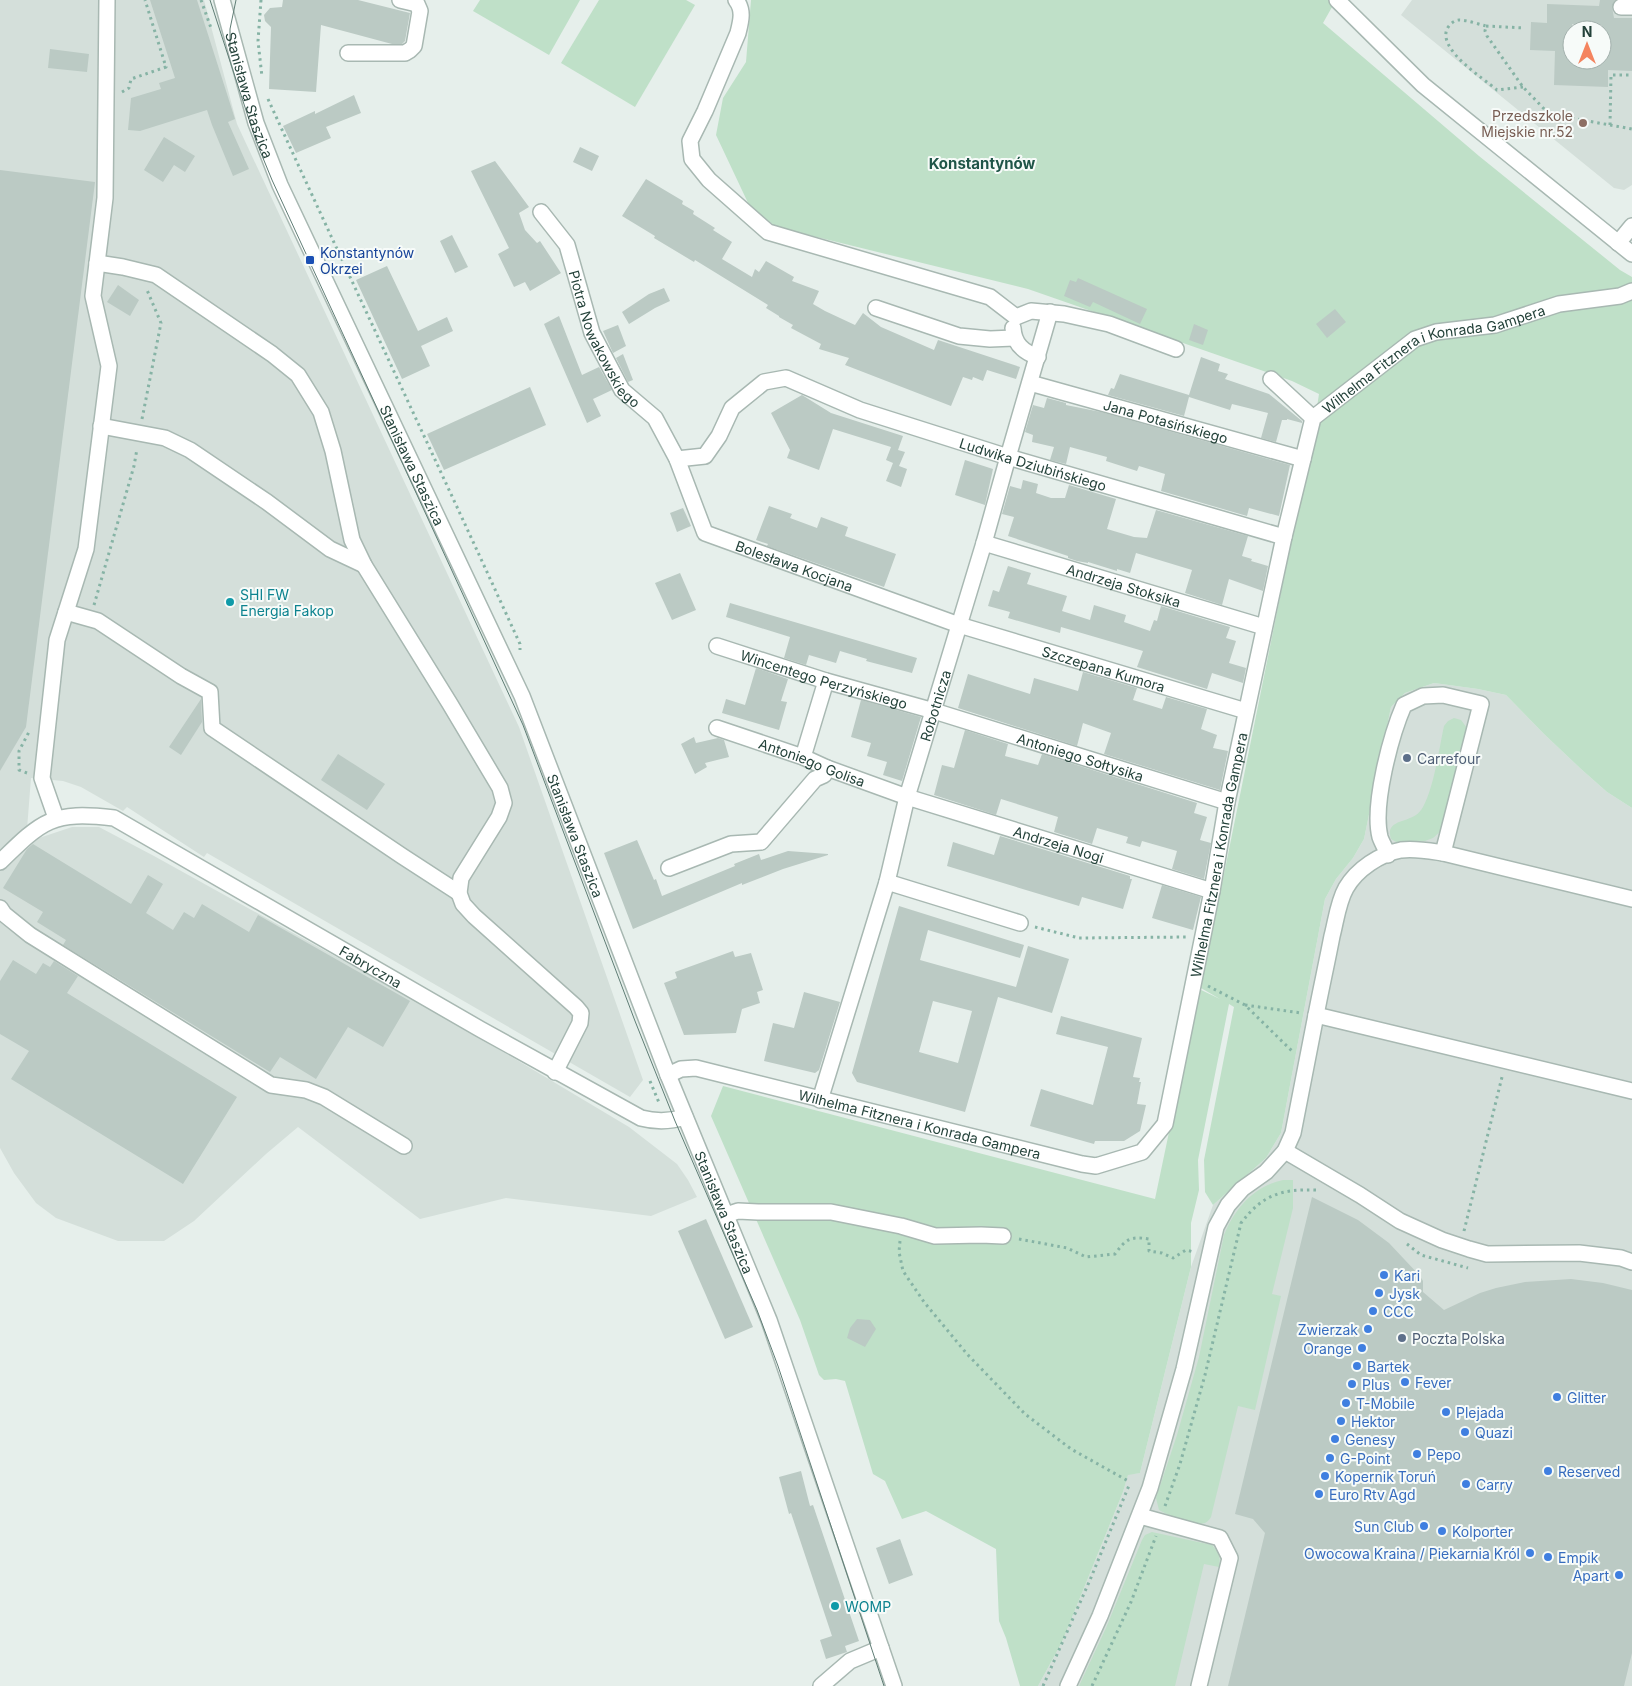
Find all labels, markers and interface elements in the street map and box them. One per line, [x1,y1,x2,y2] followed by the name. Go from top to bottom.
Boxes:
[1562,20,1612,70] north arrow
[1582,23,1592,40] text: N
[223,30,277,161] street label: Stanisława Staszica
[1481,107,1573,140] place label: Przedszkole Miejskie nr.52
[1577,117,1589,129] marker: Przedszkole Miejskie nr.52
[929,154,1036,173] district label: Konstantynów
[320,244,414,277] place label: Konstantynów Okrzei
[304,254,316,266] marker: Konstantynów Okrzei
[566,268,644,410] street label: Piotra Nowakowskiego
[1318,301,1547,416] street label: Wilhelma Fitznera i Konrada Gampera
[1102,395,1230,446] street label: Jana Potasińskiego
[377,402,448,528] street label: Stanisława Staszica
[958,434,1109,494] street label: Ludwika Dziubińskiego
[733,536,856,594] street label: Bolesława Kocjana
[1065,560,1183,610] street label: Andrzeja Stoksika
[240,586,334,619] place label: SHI FW Energia Fakop
[224,596,236,608] marker: SHI FW Energia Fakop
[1040,642,1167,695] street label: Szczepana Kumora
[739,646,909,712] street label: Wincentego Perzyńskiego
[916,668,954,743] street label: Robotnicza
[1015,729,1146,784] street label: Antoniego Sołtysika
[1186,731,1250,979] street label: Wilhelma Fitznera i Konrada Gampera
[757,734,868,790] street label: Antoniego Golisa
[1417,750,1481,767] place label: Carrefour
[1401,752,1413,764] marker: Carrefour
[544,771,607,900] street label: Stanisława Staszica
[1011,822,1106,866] street label: Andrzeja Nogi
[337,941,405,991] street label: Fabryczna
[797,1085,1043,1162] street label: Wilhelma Fitznera i Konrada Gampera
[692,1148,757,1276] street label: Stanisława Staszica
[1394,1267,1420,1284] place label: Kari
[1378,1269,1390,1281] marker: Kari
[1389,1285,1420,1302] place label: Jysk
[1373,1287,1385,1299] marker: Jysk
[1383,1303,1414,1320] place label: CCC
[1367,1305,1379,1317] marker: CCC
[1298,1321,1358,1338] place label: Zwierzak
[1362,1323,1374,1335] marker: Zwierzak
[1412,1330,1505,1347] place label: Poczta Polska
[1396,1332,1408,1344] marker: Poczta Polska
[1303,1340,1352,1357] place label: Orange
[1356,1342,1368,1354] marker: Orange
[1367,1358,1410,1375] place label: Bartek
[1351,1360,1363,1372] marker: Bartek
[1415,1374,1452,1391] place label: Fever
[1362,1376,1390,1393] place label: Plus
[1399,1376,1411,1388] marker: Fever
[1346,1378,1358,1390] marker: Plus
[1567,1389,1606,1406] place label: Glitter
[1551,1391,1563,1403] marker: Glitter
[1356,1395,1415,1412] place label: T-Mobile
[1340,1397,1352,1409] marker: T-Mobile
[1456,1404,1504,1421] place label: Plejada
[1440,1406,1452,1418] marker: Plejada
[1351,1413,1395,1430] place label: Hektor
[1335,1415,1347,1427] marker: Hektor
[1475,1424,1513,1441] place label: Quazi
[1459,1426,1471,1438] marker: Quazi
[1345,1431,1395,1448] place label: Genesy
[1329,1433,1341,1445] marker: Genesy
[1427,1446,1461,1463] place label: Pepo
[1411,1448,1423,1460] marker: Pepo
[1340,1450,1391,1467] place label: G-Point
[1324,1452,1336,1464] marker: G-Point
[1558,1463,1620,1480] place label: Reserved
[1542,1465,1554,1477] marker: Reserved
[1335,1468,1436,1485] place label: Kopernik Toruń
[1319,1470,1331,1482] marker: Kopernik Toruń
[1476,1476,1513,1493] place label: Carry
[1460,1478,1472,1490] marker: Carry
[1329,1486,1416,1503] place label: Euro Rtv Agd
[1313,1488,1325,1500] marker: Euro Rtv Agd
[1354,1518,1414,1535] place label: Sun Club
[1418,1520,1430,1532] marker: Sun Club
[1452,1523,1513,1540] place label: Kolporter
[1436,1525,1448,1537] marker: Kolporter
[1304,1545,1520,1562] place label: Owocowa Kraina / Piekarnia Król
[1524,1547,1536,1559] marker: Owocowa Kraina / Piekarnia Król
[1558,1549,1599,1566] place label: Empik
[1542,1551,1554,1563] marker: Empik
[1573,1567,1609,1584] place label: Apart
[1613,1569,1625,1581] marker: Apart
[845,1598,891,1615] place label: WOMP
[829,1600,841,1612] marker: WOMP

